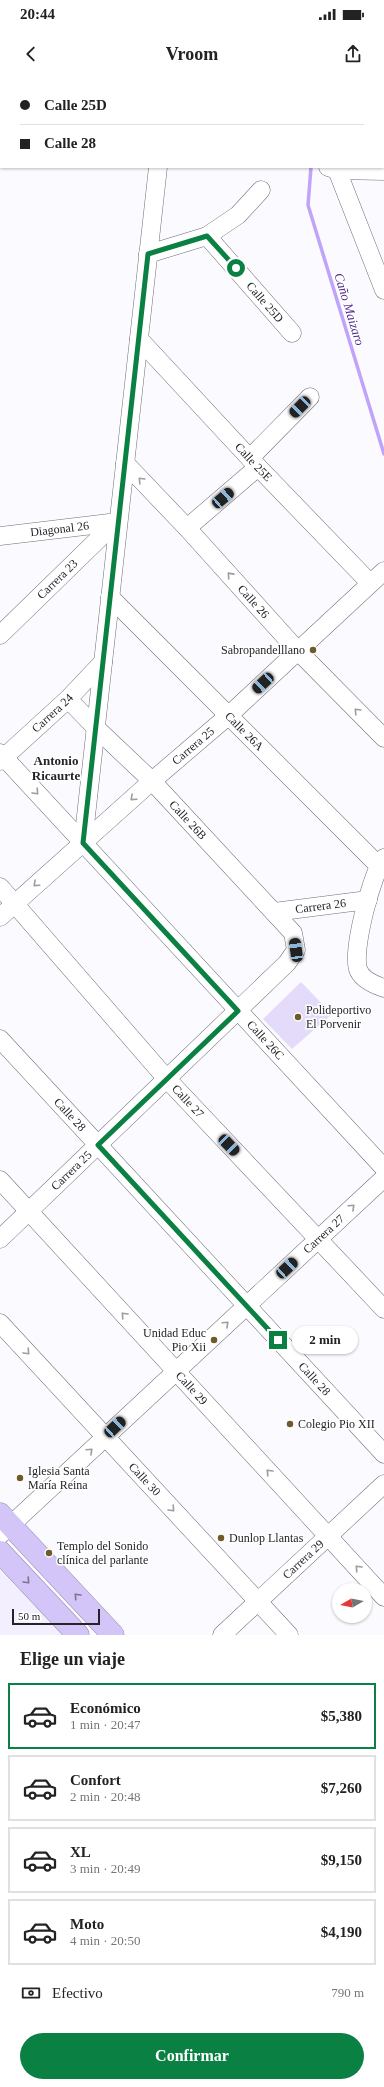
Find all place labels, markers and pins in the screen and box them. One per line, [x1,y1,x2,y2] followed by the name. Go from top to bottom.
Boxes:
[221,643,305,657] place label: Sabropandelllano
[308,645,318,655] marker: Sabropandelllano
[306,1003,371,1031] place label: Polideportivo El Porvenir
[293,1012,303,1022] marker: Polideportivo El Porvenir
[143,1326,207,1354] place label: Unidad Educ Pio Xii
[209,1335,219,1345] marker: Unidad Educ Pio Xii
[298,1417,375,1431] place label: Colegio Pio XII
[285,1419,295,1429] marker: Colegio Pio XII
[28,1464,90,1492] place label: Iglesia Santa María Reina
[15,1473,25,1483] marker: Iglesia Santa María Reina
[229,1531,304,1545] place label: Dunlop Llantas
[216,1533,226,1543] marker: Dunlop Llantas
[57,1539,148,1567] place label: Templo del Sonido clínica del parlante
[44,1548,54,1558] marker: Templo del Sonido clínica del parlante

